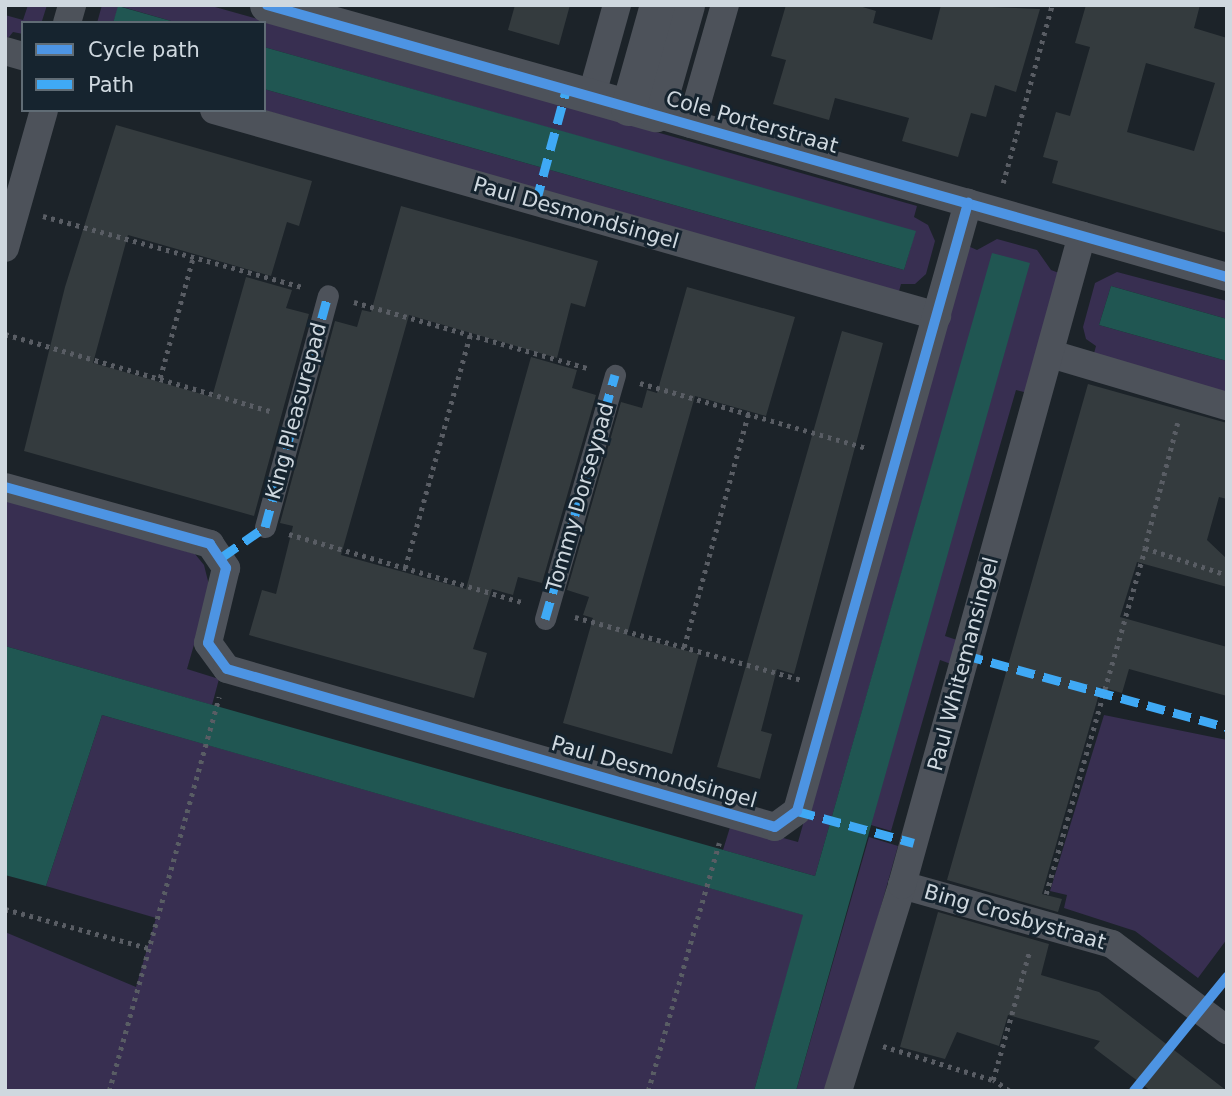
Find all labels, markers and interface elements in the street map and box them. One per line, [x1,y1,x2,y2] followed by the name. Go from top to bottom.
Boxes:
[21,21,266,112] legend
[88,38,200,62] text: Cycle path
[88,73,134,97] text: Path
[663,85,841,159] street label: Cole Porterstraat
[470,172,682,254] street label: Paul Desmondsingel
[260,320,332,502] street label: King Pleasurepad
[541,400,619,594] street label: Tommy Dorseypad
[922,554,1004,774] street label: Paul Whitemansingel
[548,731,760,813] street label: Paul Desmondsingel
[921,879,1109,955] street label: Bing Crosbystraat

